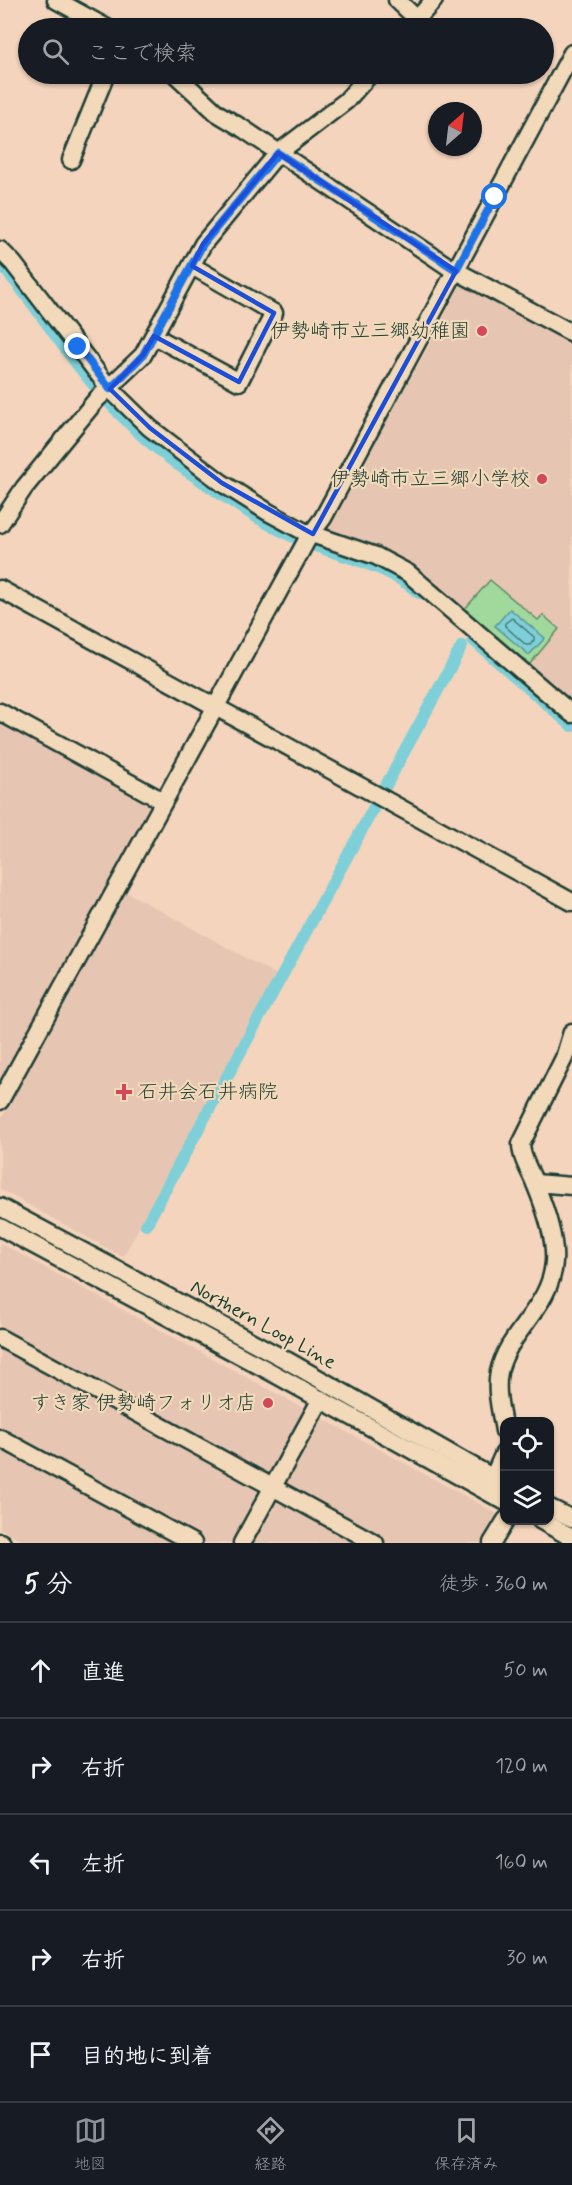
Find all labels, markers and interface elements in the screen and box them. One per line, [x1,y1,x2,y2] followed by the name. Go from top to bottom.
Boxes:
[18,18,554,84] search box
[39,35,72,68] icon: search
[87,40,197,68] text: ここで検索
[428,102,482,156] north arrow
[481,183,507,209] route start
[270,318,470,345] place label: 伊勢崎市立三郷幼稚園
[475,324,489,338] marker: 伊勢崎市立三郷幼稚園
[64,333,90,359] route end
[330,466,530,493] place label: 伊勢崎市立三郷小学校
[535,472,549,486] marker: 伊勢崎市立三郷小学校
[138,1079,278,1106] place label: 石井会石井病院
[115,1083,133,1101] marker: 石井会石井病院
[185,1274,341,1376] street label: Northern Loop Line
[31,1390,256,1417] place label: すき家 伊勢崎フォリオ店
[261,1396,275,1410] marker: すき家 伊勢崎フォリオ店
[500,1417,554,1525] map controls
[500,1417,554,1471] button: locate
[500,1471,554,1525] button: layers
[24,1568,73,1602] text: 5 分
[439,1571,548,1598] text: 徒歩 · 360 m
[24,1654,57,1687] icon: ahead
[503,1657,548,1684] text: 50 m
[81,1659,125,1687] text: 直進
[24,1750,57,1783] icon: right
[495,1753,548,1780] text: 120 m
[81,1755,125,1783] text: 右折
[24,1846,57,1879] icon: left
[495,1849,548,1876] text: 160 m
[81,1851,125,1879] text: 左折
[24,1942,57,1975] icon: right
[506,1945,548,1972] text: 30 m
[81,1947,125,1975] text: 右折
[24,2038,57,2071] icon: arrive
[81,2043,213,2071] text: 目的地に到着
[74,2114,107,2175] tab: 地図
[254,2114,287,2175] tab: 経路
[434,2114,498,2175] tab: 保存済み

